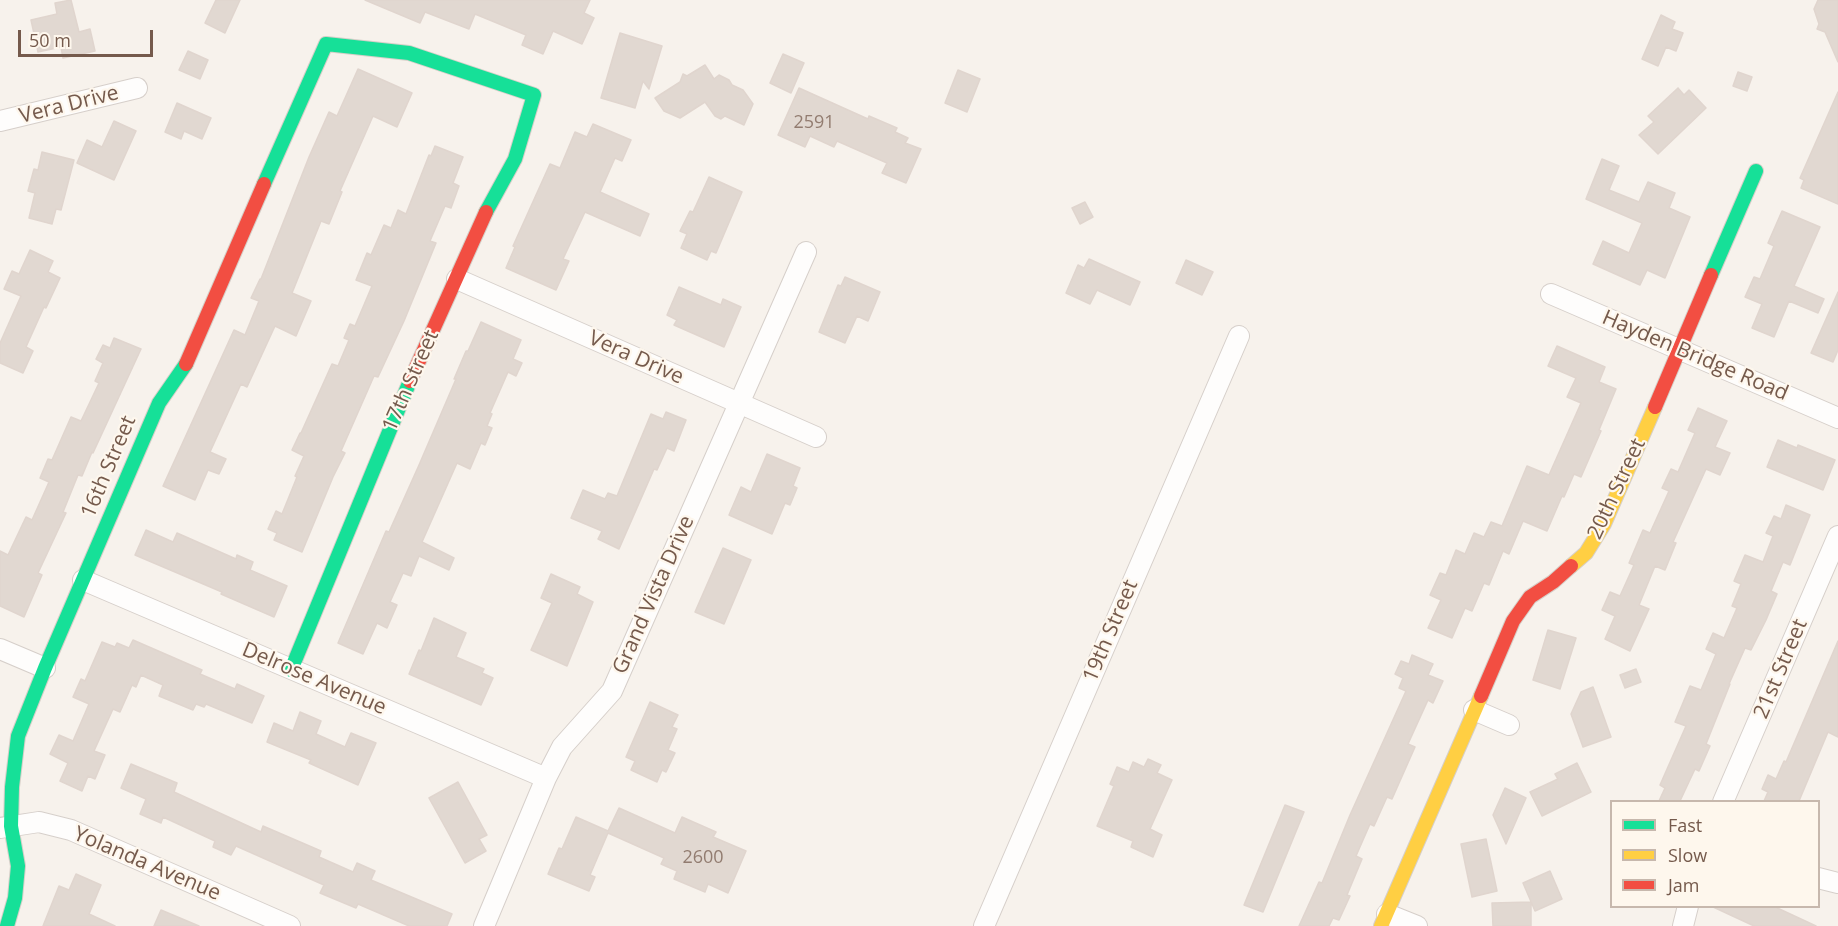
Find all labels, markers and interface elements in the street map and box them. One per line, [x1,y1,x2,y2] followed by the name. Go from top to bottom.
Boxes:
[21,18,156,56] scale bar
[29,28,71,52] text: 50 m
[17,81,121,129] street label: Vera Drive
[793,112,835,134] house number: 2591
[1598,305,1792,407] street label: Hayden Bridge Road
[377,326,445,436] street label: 17th Street
[585,326,687,390] street label: Vera Drive
[76,412,142,522] street label: 16th Street
[1583,435,1651,543] street label: 20th Street
[608,512,700,678] street label: Grand Vista Drive
[1078,576,1144,686] street label: 19th Street
[1749,615,1813,723] street label: 21st Street
[238,637,390,721] street label: Delrose Avenue
[1610,800,1820,908] legend
[1668,813,1702,837] text: Fast
[70,822,224,906] street label: Yolanda Avenue
[1668,843,1707,867] text: Slow
[682,847,724,869] house number: 2600
[1668,873,1700,897] text: Jam

